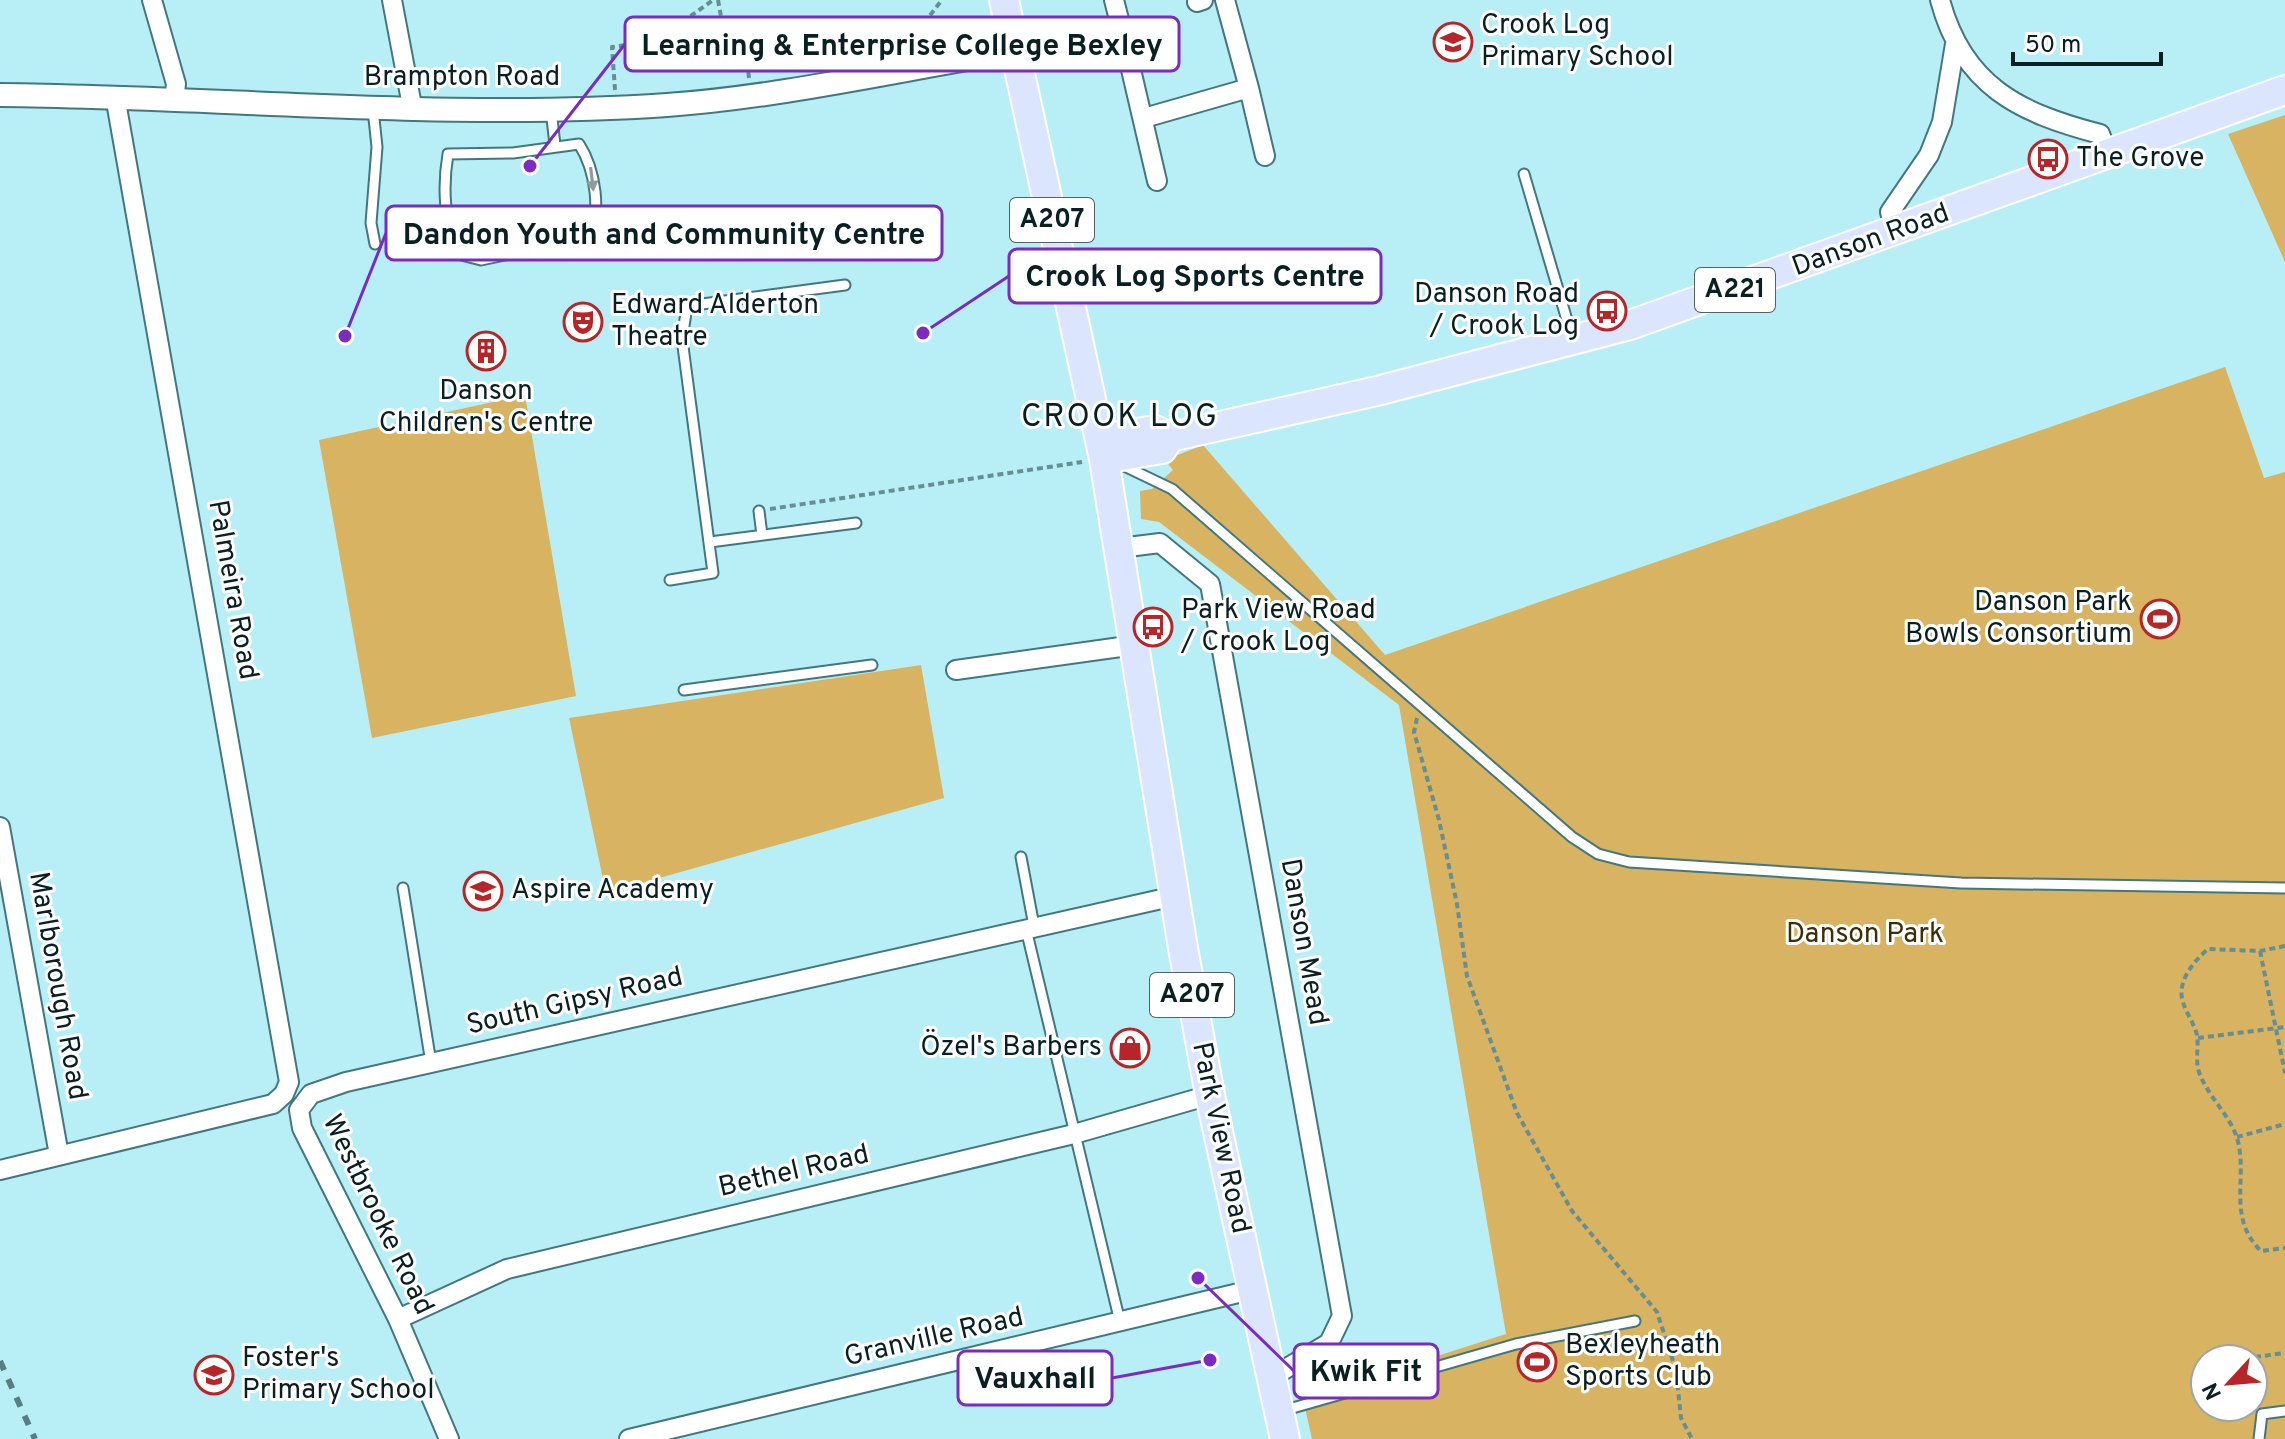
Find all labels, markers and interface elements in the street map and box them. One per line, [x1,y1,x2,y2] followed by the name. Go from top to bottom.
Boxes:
[1481,8,1673,76] place label: Crook Log Primary School
[2013,16,2161,66] scale bar
[625,17,1179,71] callout: Learning & Enterprise College Bexley
[1432,21,1474,63] school or university icon: Crook Log Primary School
[641,29,1163,66] text: Learning & Enterprise College Bexley
[2025,31,2081,61] text: 50 m
[364,60,560,96] street label: Brampton Road
[2027,138,2069,180] bus stop icon: The Grove
[2076,141,2204,177] place label: The Grove
[585,167,598,192] one-way arrow
[1787,196,1955,286] street label: Danson Road
[1010,198,1094,242] road number: A207
[386,206,942,260] callout: Dandon Youth and Community Centre
[403,218,925,255] text: Dandon Youth and Community Centre
[1009,249,1381,303] callout: Crook Log Sports Centre
[1025,260,1365,297] text: Crook Log Sports Centre
[1695,268,1775,312] road number: A221
[1414,277,1579,345] place label: Danson Road / Crook Log
[611,288,819,356] place label: Edward Alderton Theatre
[1586,290,1628,332] bus stop icon: Danson Road / Crook Log
[562,301,604,343] theatre icon: Edward Alderton Theatre
[465,330,507,372] building icon: Danson Children's Centre
[379,374,593,442] place label: Danson Children's Centre
[1021,398,1219,438] district label: CROOK LOG
[198,497,266,683] street label: Palmeira Road
[1905,585,2132,653] place label: Danson Park Bowls Consortium
[1180,593,1376,661] place label: Park View Road / Crook Log
[2139,598,2181,640] sports icon: Danson Park Bowls Consortium
[1132,606,1174,648] bus stop icon: Park View Road / Crook Log
[1271,856,1335,1028] street label: Danson Mead
[19,869,95,1103] street label: Marlborough Road
[462,870,504,912] school or university icon: Aspire Academy
[511,873,714,909] place label: Aspire Academy
[1786,917,1944,953] park label: Danson Park
[463,960,687,1044] street label: South Gipsy Road
[1150,973,1234,1017] road number: A207
[1109,1027,1151,1069] shop icon: Özel's Barbers
[920,1028,1102,1066] place label: Özel's Barbers
[1182,1039,1258,1237] street label: Park View Road
[313,1109,441,1321] street label: Westbrooke Road
[715,1137,873,1207] street label: Bethel Road
[841,1300,1027,1376] street label: Granville Road
[1565,1328,1720,1396] place label: Bexleyheath Sports Club
[242,1341,434,1409] place label: Foster's Primary School
[1516,1341,1558,1383] sports icon: Bexleyheath Sports Club
[2189,1343,2269,1423] north arrow
[1294,1344,1438,1398] callout: Kwik Fit
[958,1351,1112,1405] callout: Vauxhall
[193,1354,235,1396] school or university icon: Foster's Primary School
[1310,1355,1422,1392] text: Kwik Fit
[974,1362,1096,1399] text: Vauxhall
[2198,1378,2229,1404] text: N

